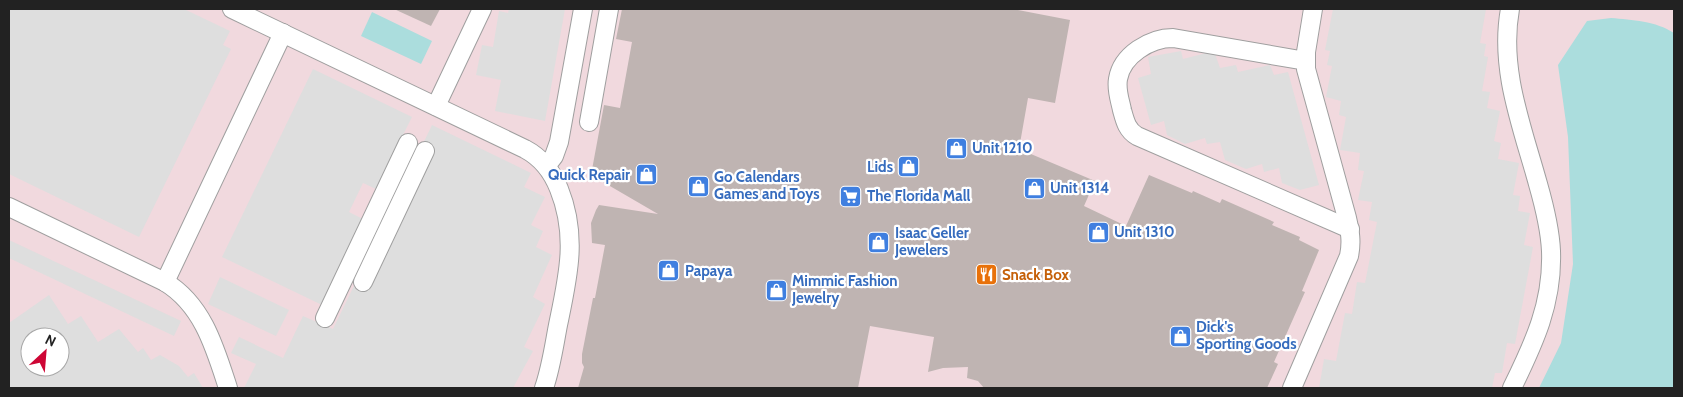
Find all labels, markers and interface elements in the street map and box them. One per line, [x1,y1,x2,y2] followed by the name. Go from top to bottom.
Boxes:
[944,136,968,160] shop icon: Unit 1210
[972,139,1033,157] place label: Unit 1210
[897,155,921,179] shop icon: Lids
[867,158,893,176] place label: Lids
[634,163,658,187] shop icon: Quick Repair
[548,166,630,184] place label: Quick Repair
[714,168,820,203] place label: Go Calendars Games and Toys
[686,174,710,198] shop icon: Go Calendars Games and Toys
[1022,176,1046,200] shop icon: Unit 1314
[1050,179,1109,197] place label: Unit 1314
[839,184,863,208] supermarket icon: The Florida Mall
[867,187,971,205] place label: The Florida Mall
[1086,220,1110,244] shop icon: Unit 1310
[1114,223,1175,241] place label: Unit 1310
[894,224,969,259] place label: Isaac Geller Jewelers
[867,230,891,254] shop icon: Isaac Geller Jewelers
[657,259,681,283] shop icon: Papaya
[685,262,733,280] place label: Papaya
[974,263,998,287] restaurant icon: Snack Box
[1002,266,1070,284] place label: Snack Box
[791,272,898,307] place label: Mimmic Fashion Jewelry
[764,278,788,302] shop icon: Mimmic Fashion Jewelry
[1196,318,1297,353] place label: Dick's Sporting Goods
[1168,324,1192,348] shop icon: Dick's Sporting Goods
[20,327,70,377] north arrow
[42,330,59,351] text: N

